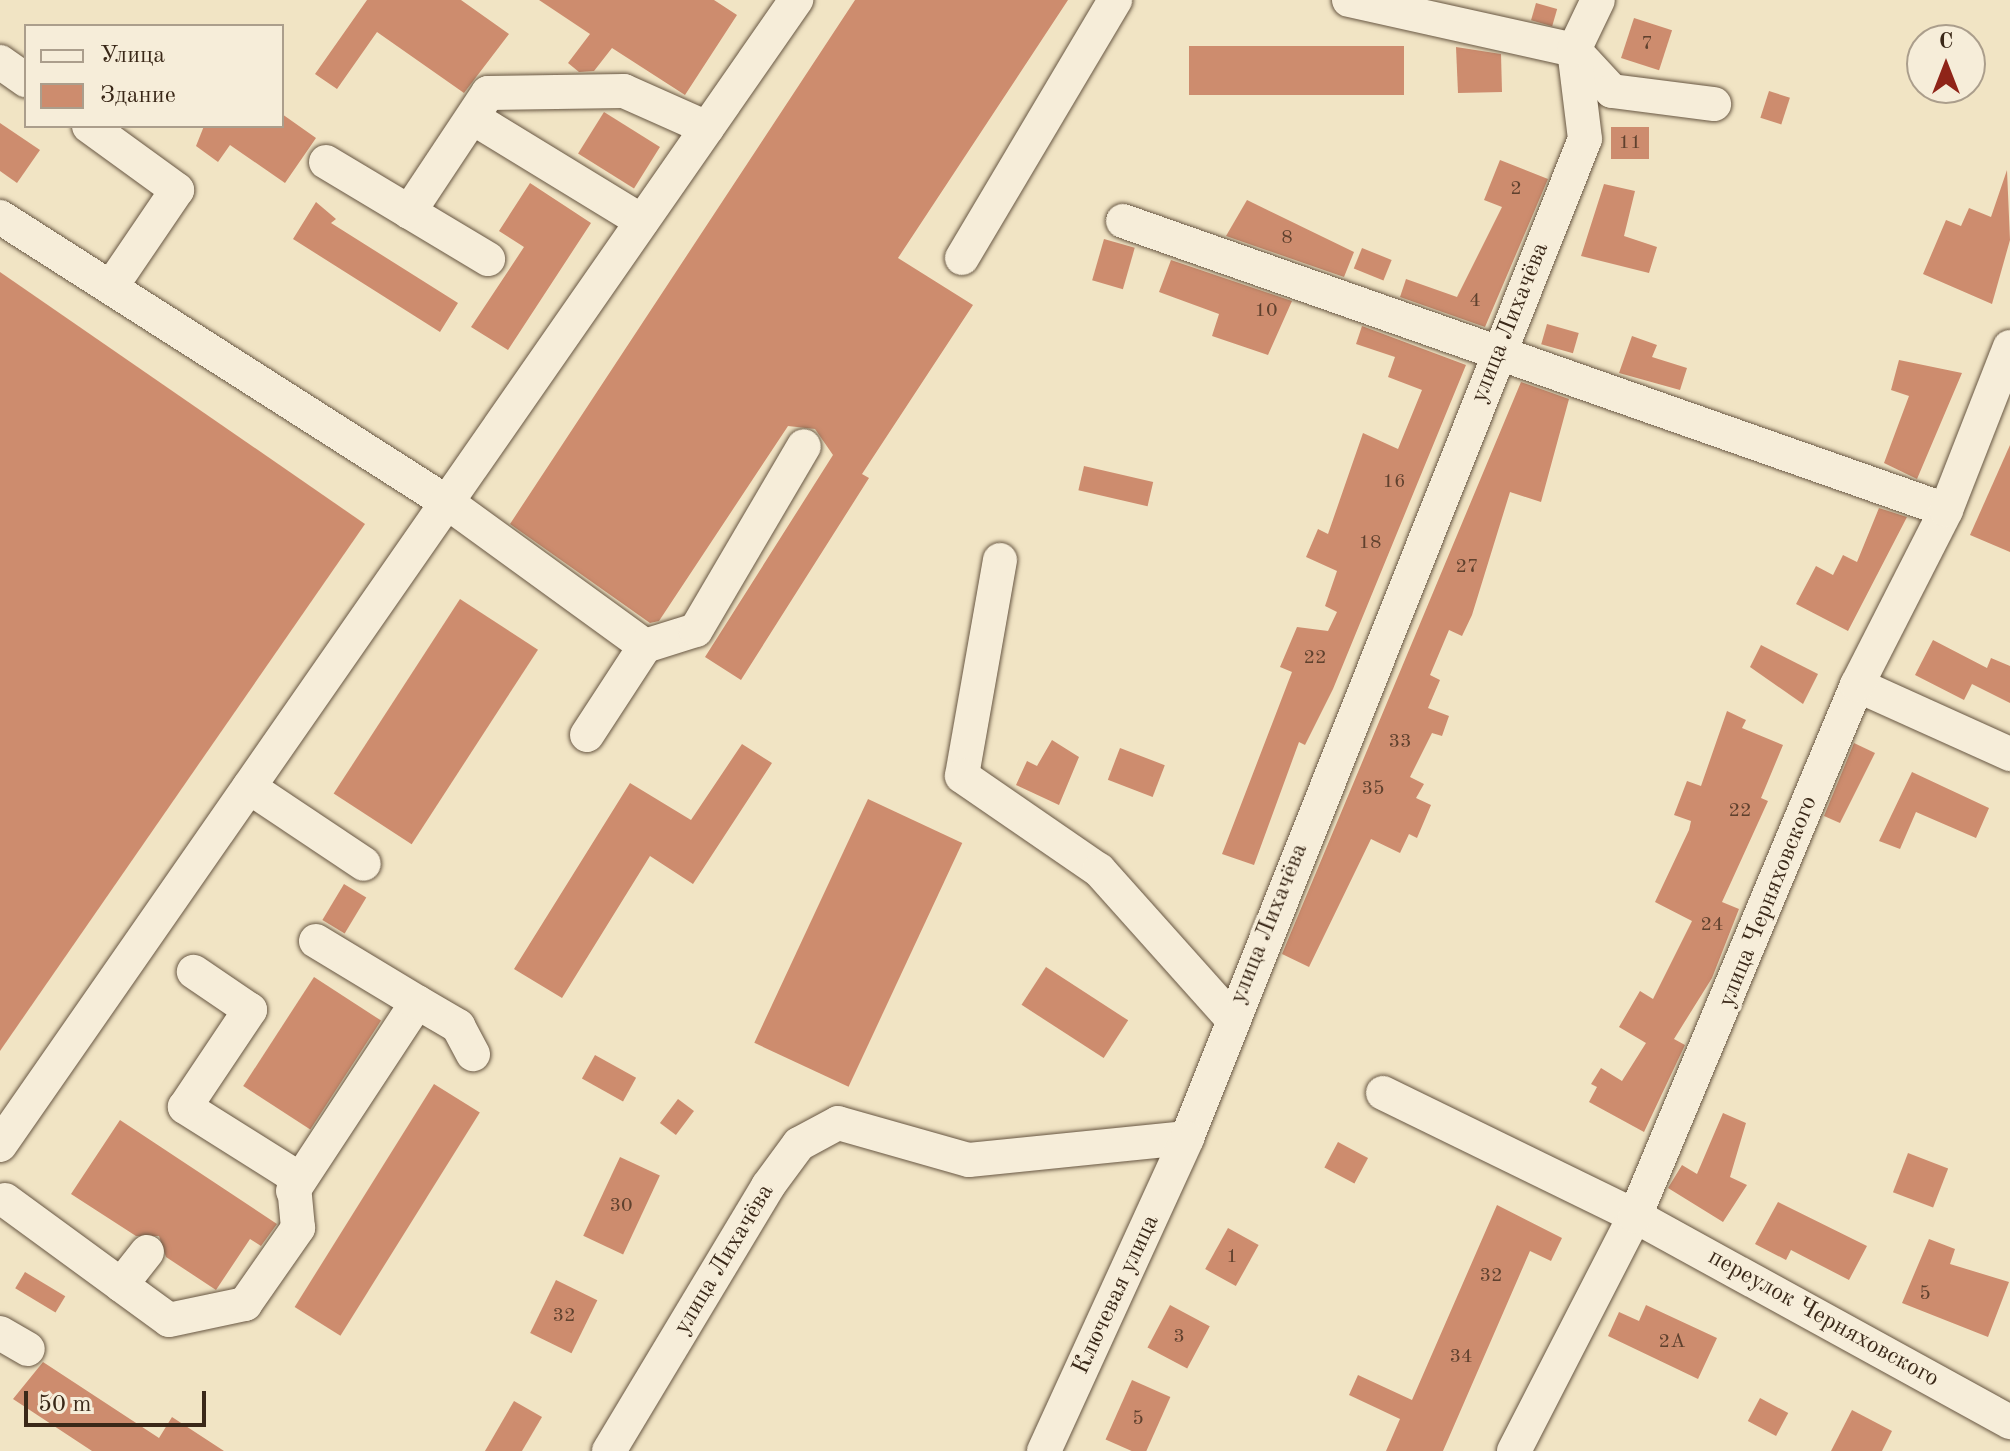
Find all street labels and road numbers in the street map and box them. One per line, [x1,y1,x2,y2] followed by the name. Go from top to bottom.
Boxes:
[1466,239,1556,407] street label: улица Лихачёва
[1713,792,1825,1012] street label: улица Черняховского
[1225,840,1315,1008] street label: улица Лихачёва
[669,1180,781,1340] street label: улица Лихачёва
[1067,1211,1167,1379] street label: Ключевая улица
[1703,1244,1943,1394] street label: переулок Черняховского

